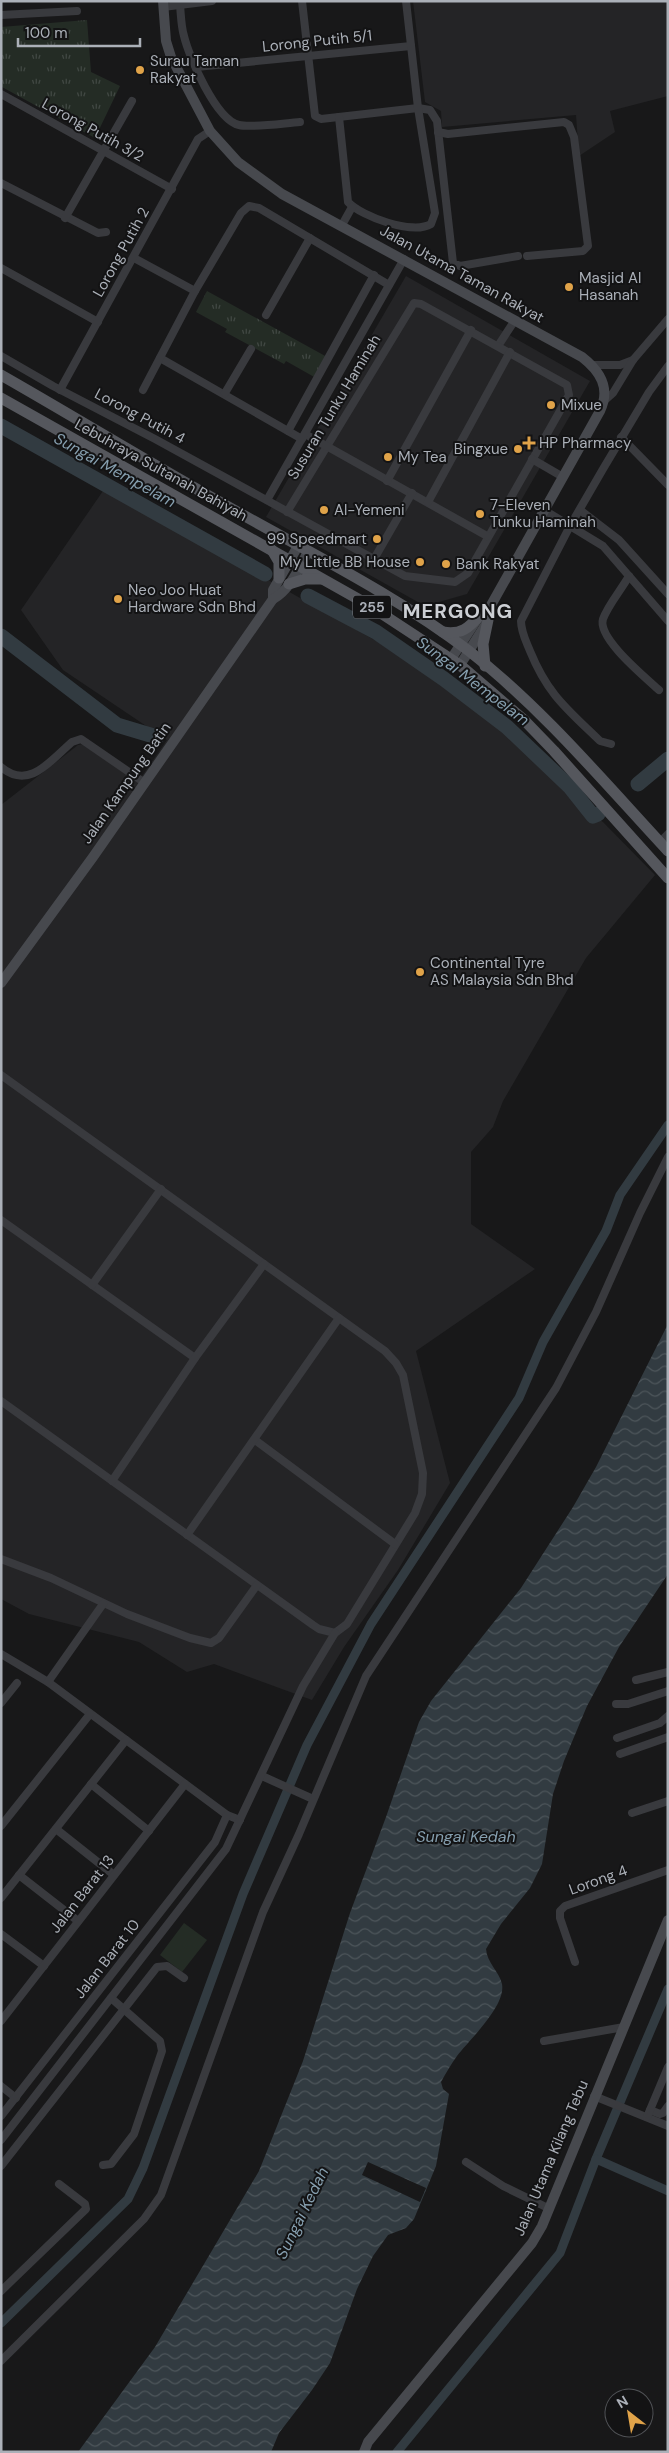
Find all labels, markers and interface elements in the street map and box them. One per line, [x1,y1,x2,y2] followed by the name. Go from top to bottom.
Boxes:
[18,15,140,47] scale bar
[25,23,68,43] text: 100 m
[261,25,373,57] street label: Lorong Putih 5/1
[150,51,239,88] place label: Surau Taman Rakyat
[134,64,146,76] marker: Surau Taman Rakyat
[38,94,148,166] street label: Lorong Putih 3/2
[88,204,154,300] street label: Lorong Putih 2
[376,220,548,328] street label: Jalan Utama Taman Rakyat
[579,268,641,305] place label: Masjid Al Hasanah
[563,281,575,293] marker: Masjid Al Hasanah
[283,331,385,483] street label: Susuran Tunku Haminah
[91,384,189,448] street label: Lorong Putih 4
[561,395,602,415] place label: Mixue
[545,399,557,411] marker: Mixue
[71,414,251,526] street label: Lebuhraya Sultanah Bahiyah
[50,428,180,512] water label: Sungai Mempelam
[539,433,632,453] place label: HP Pharmacy
[523,437,535,449] marker: HP Pharmacy
[454,439,508,459] place label: Bingxue
[512,443,524,455] marker: Bingxue
[398,447,447,467] place label: My Tea
[382,451,394,463] marker: My Tea
[490,495,596,532] place label: 7-Eleven Tunku Haminah
[334,500,405,520] place label: Al-Yemeni
[318,504,330,516] marker: Al-Yemeni
[474,508,486,520] marker: 7-Eleven Tunku Haminah
[267,529,367,549] place label: 99 Speedmart
[371,533,383,545] marker: 99 Speedmart
[280,552,410,572] place label: My Little BB House
[456,554,540,574] place label: Bank Rakyat
[414,556,426,568] marker: My Little BB House
[440,558,452,570] marker: Bank Rakyat
[128,580,256,617] place label: Neo Joo Huat Hardware Sdn Bhd
[112,593,124,605] marker: Neo Joo Huat Hardware Sdn Bhd
[353,596,391,618] road number: 255
[403,598,513,624] district label: MERGONG
[412,632,534,730] water label: Sungai Mempelam
[77,718,175,848] street label: Jalan Kampung Batin
[430,953,574,990] place label: Continental Tyre AS Malaysia Sdn Bhd
[414,966,426,978] marker: Continental Tyre AS Malaysia Sdn Bhd
[416,1826,516,1847] water label: Sungai Kedah
[45,1851,119,1937] street label: Jalan Barat 13
[566,1860,630,1900] street label: Lorong 4
[70,1915,144,2003] street label: Jalan Barat 10
[509,2077,593,2239] street label: Jalan Utama Kilang Tebu
[271,2164,333,2262] water label: Sungai Kedah
[604,2388,654,2438] north arrow
[613,2392,631,2412] text: N

